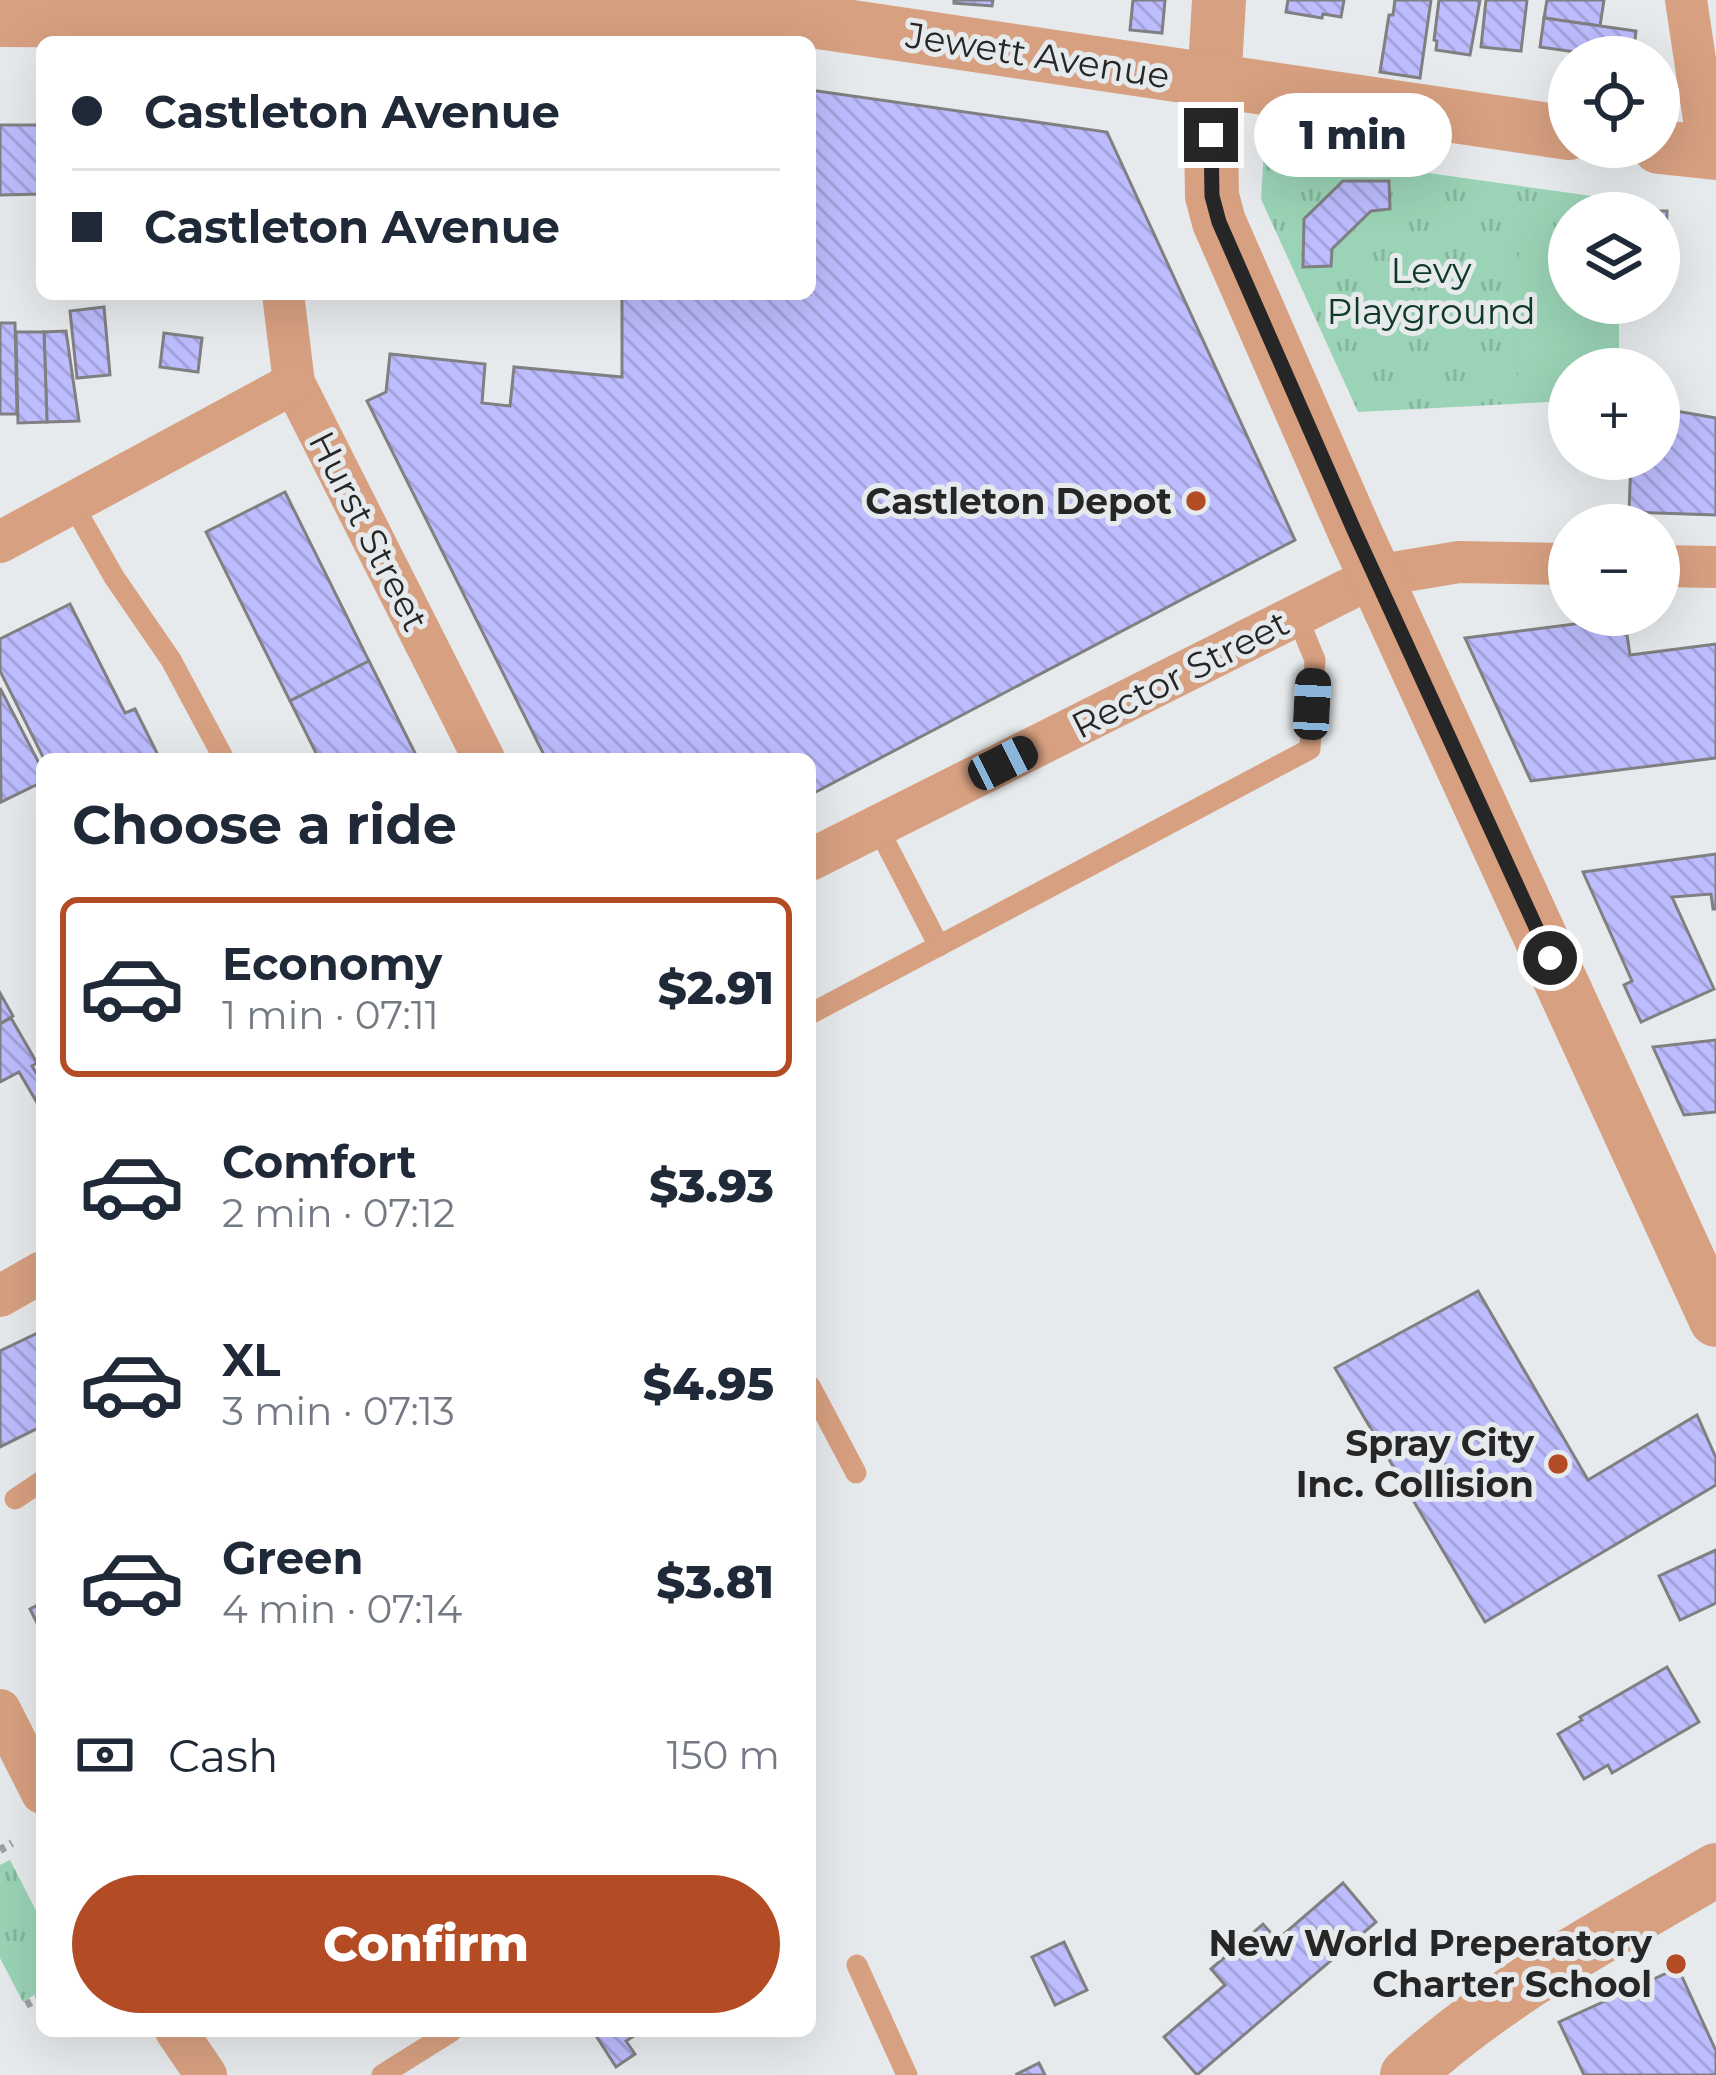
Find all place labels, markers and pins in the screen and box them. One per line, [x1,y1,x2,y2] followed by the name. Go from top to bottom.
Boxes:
[865,479,1172,523] place label: Castleton Depot
[1183,488,1209,514] marker: Castleton Depot
[1296,1421,1534,1506] place label: Spray City Inc. Collision
[1545,1451,1571,1477] marker: Spray City Inc. Collision
[1208,1921,1652,2006] place label: New World Preperatory Charter School
[1663,1951,1689,1977] marker: New World Preperatory Charter School

